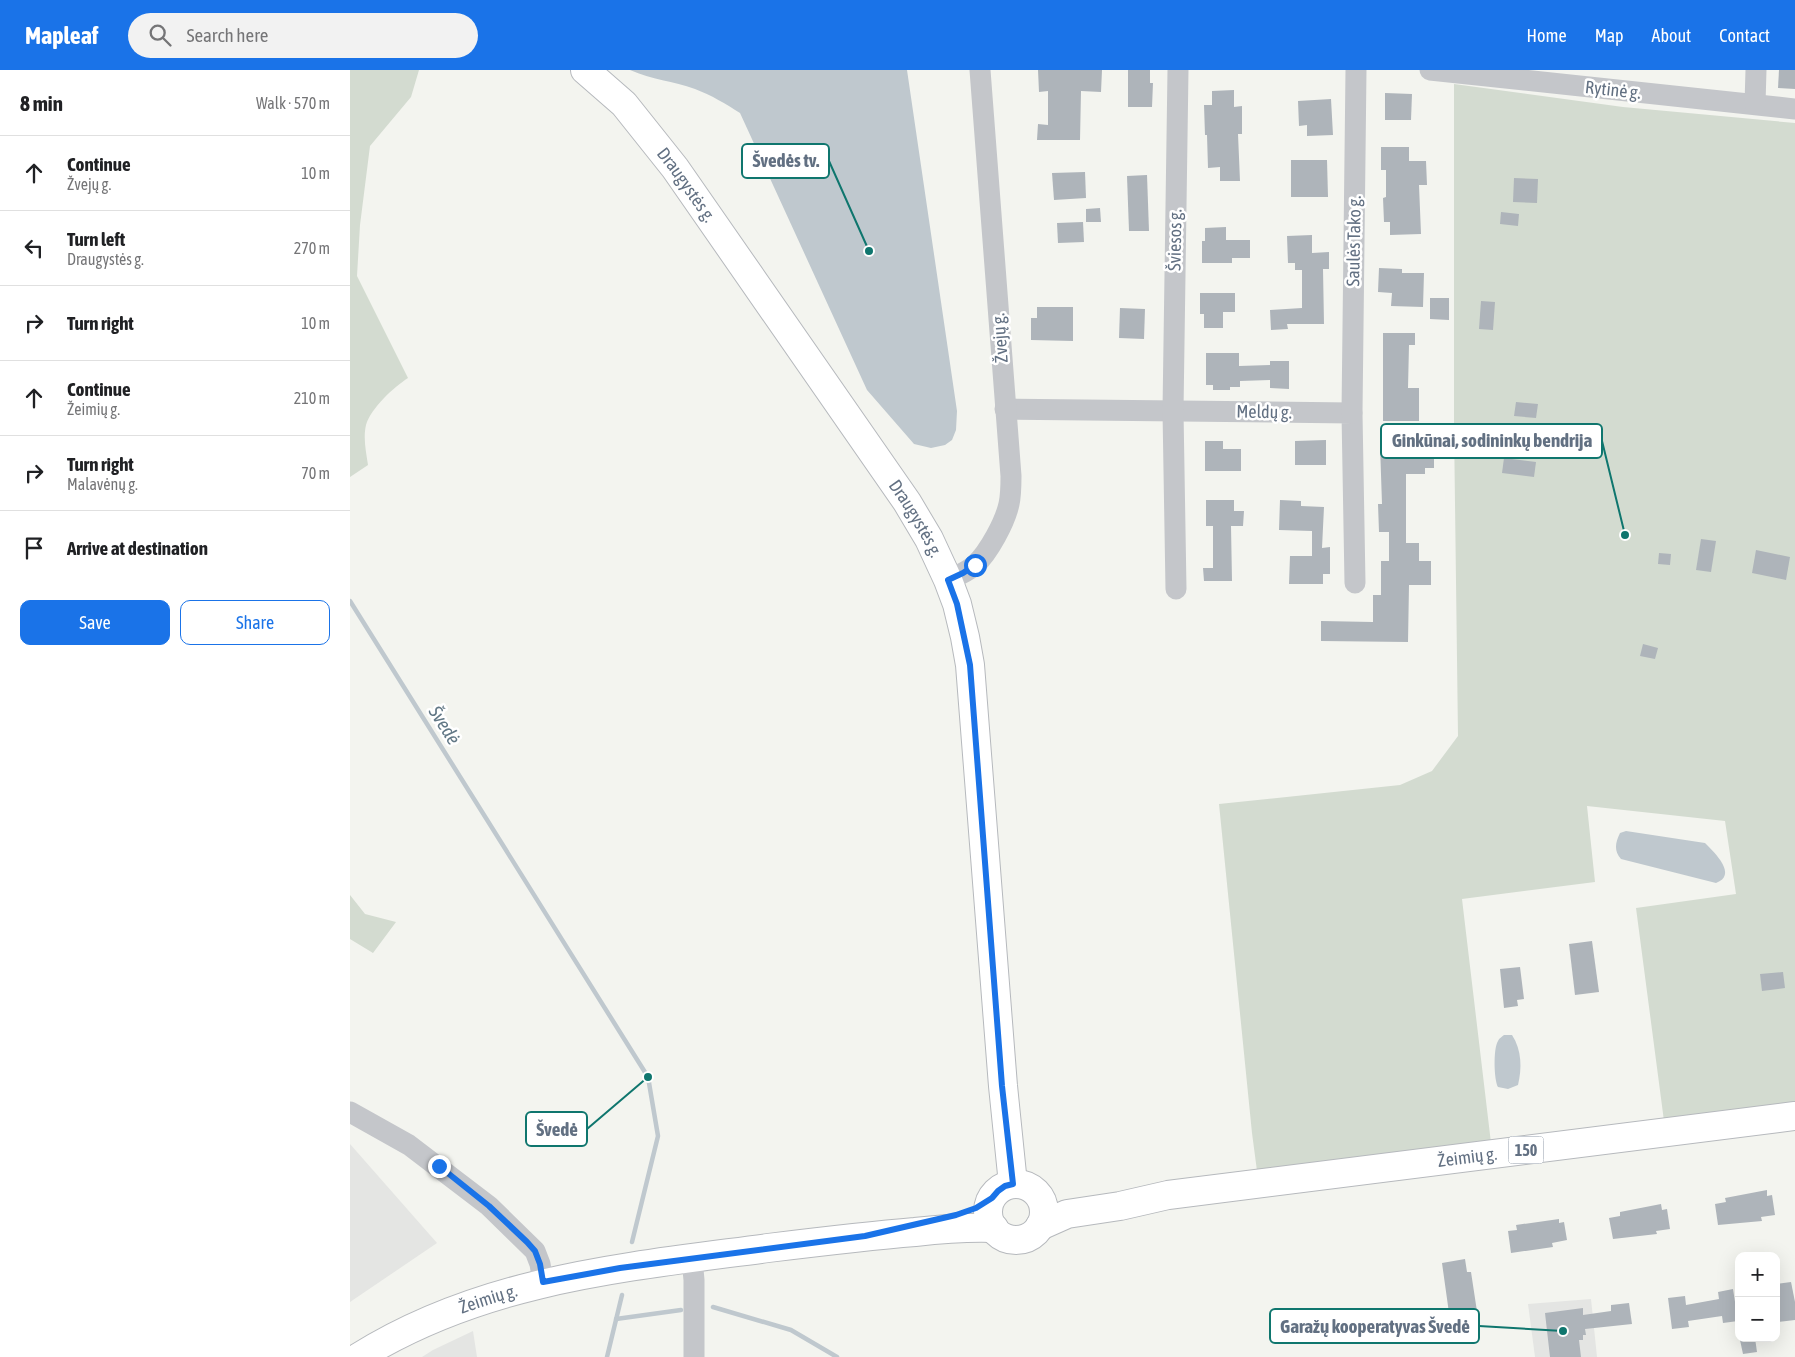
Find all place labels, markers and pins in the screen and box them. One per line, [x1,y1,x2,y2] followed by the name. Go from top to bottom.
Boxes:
[742,144,829,178] callout: Švedės tv.
[1381,424,1602,458] callout: Ginkūnai, sodininkų bendrija
[526,1112,587,1146] callout: Švedė
[1270,1309,1479,1343] callout: Garažų kooperatyvas Švedė

